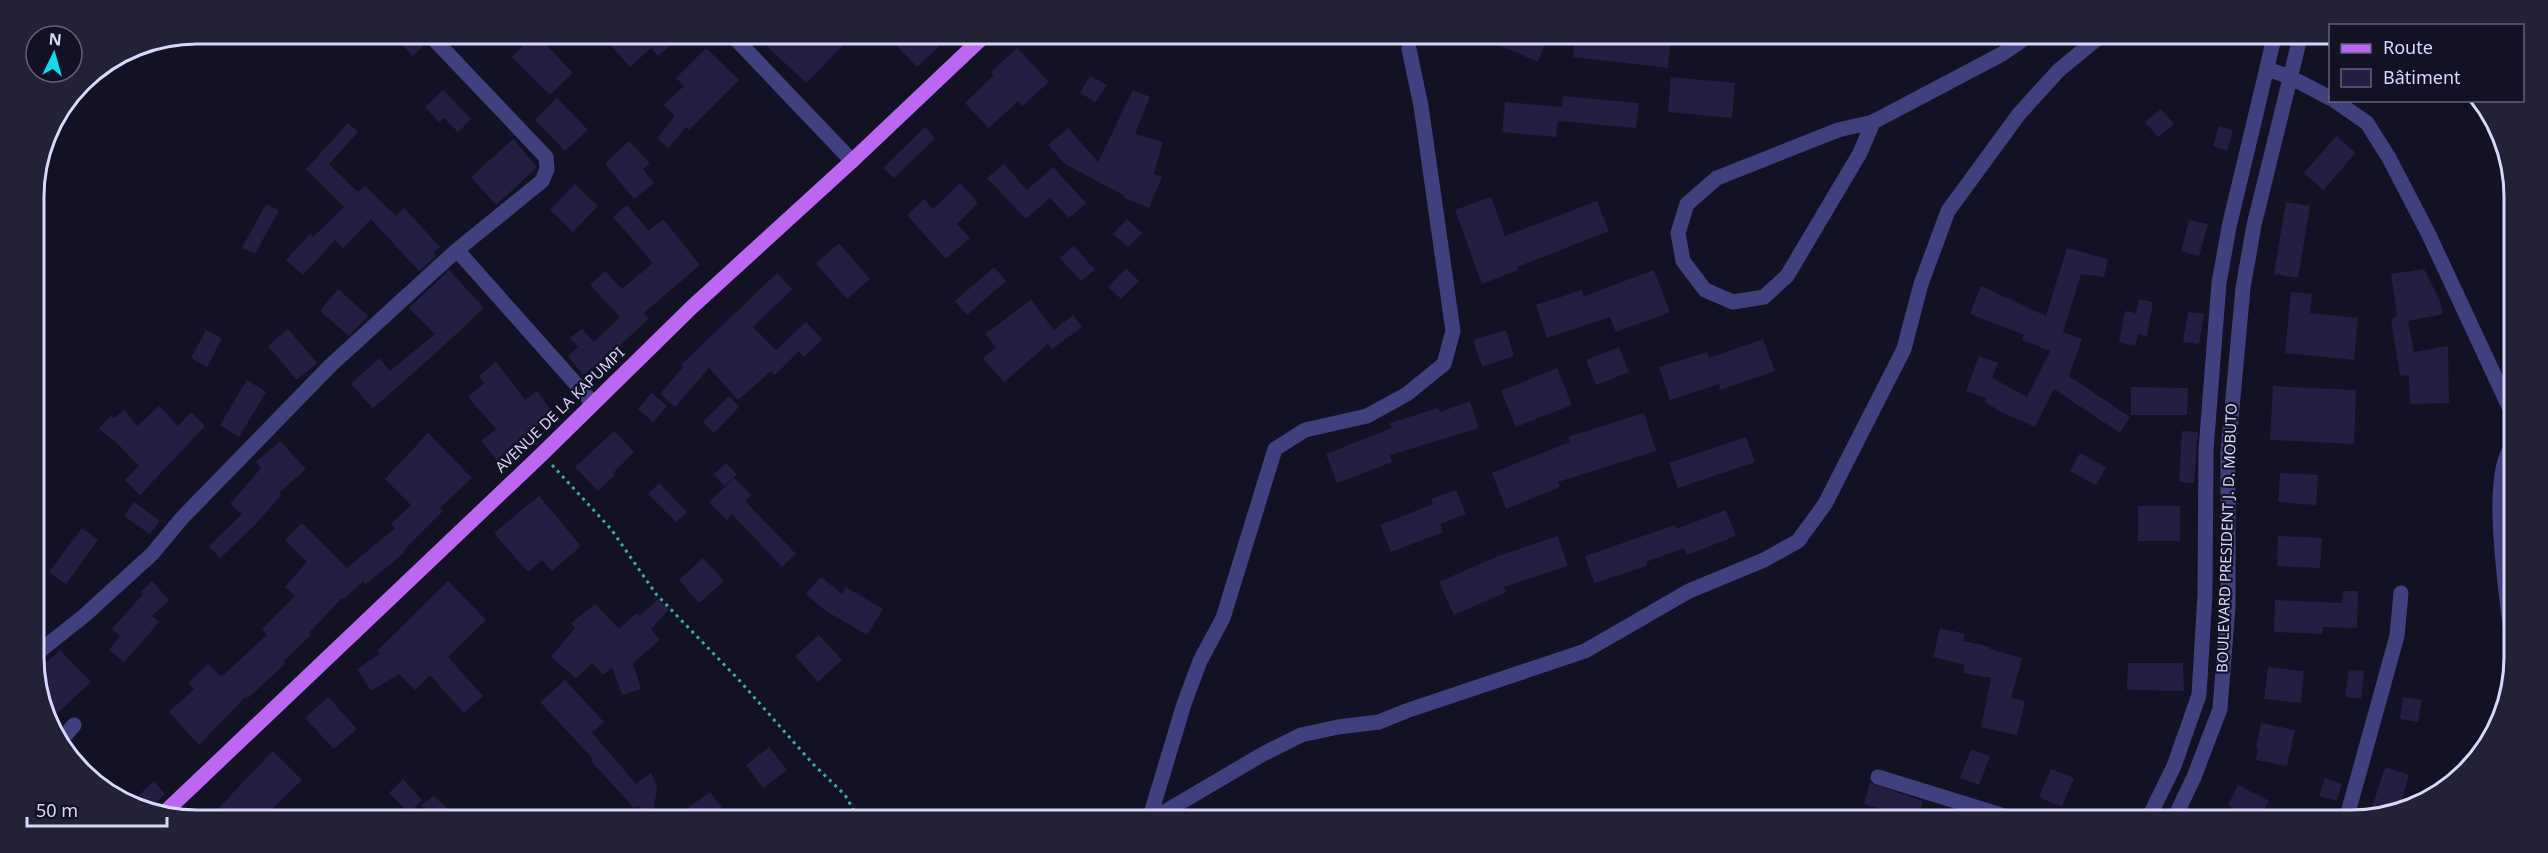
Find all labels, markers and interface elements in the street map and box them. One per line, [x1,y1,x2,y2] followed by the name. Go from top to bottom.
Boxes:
[24,24,84,84] north arrow
[2329,24,2524,102] legend
[48,28,63,51] text: N
[2383,35,2433,59] text: Route
[2383,65,2461,89] text: Bâtiment
[490,342,628,476] street label: AVENUE DE LA KAPUMPI
[2211,403,2241,673] street label: BOULEVARD PRESIDENT J. D. MOBUTO
[27,790,166,828] scale bar
[36,798,78,822] text: 50 m

